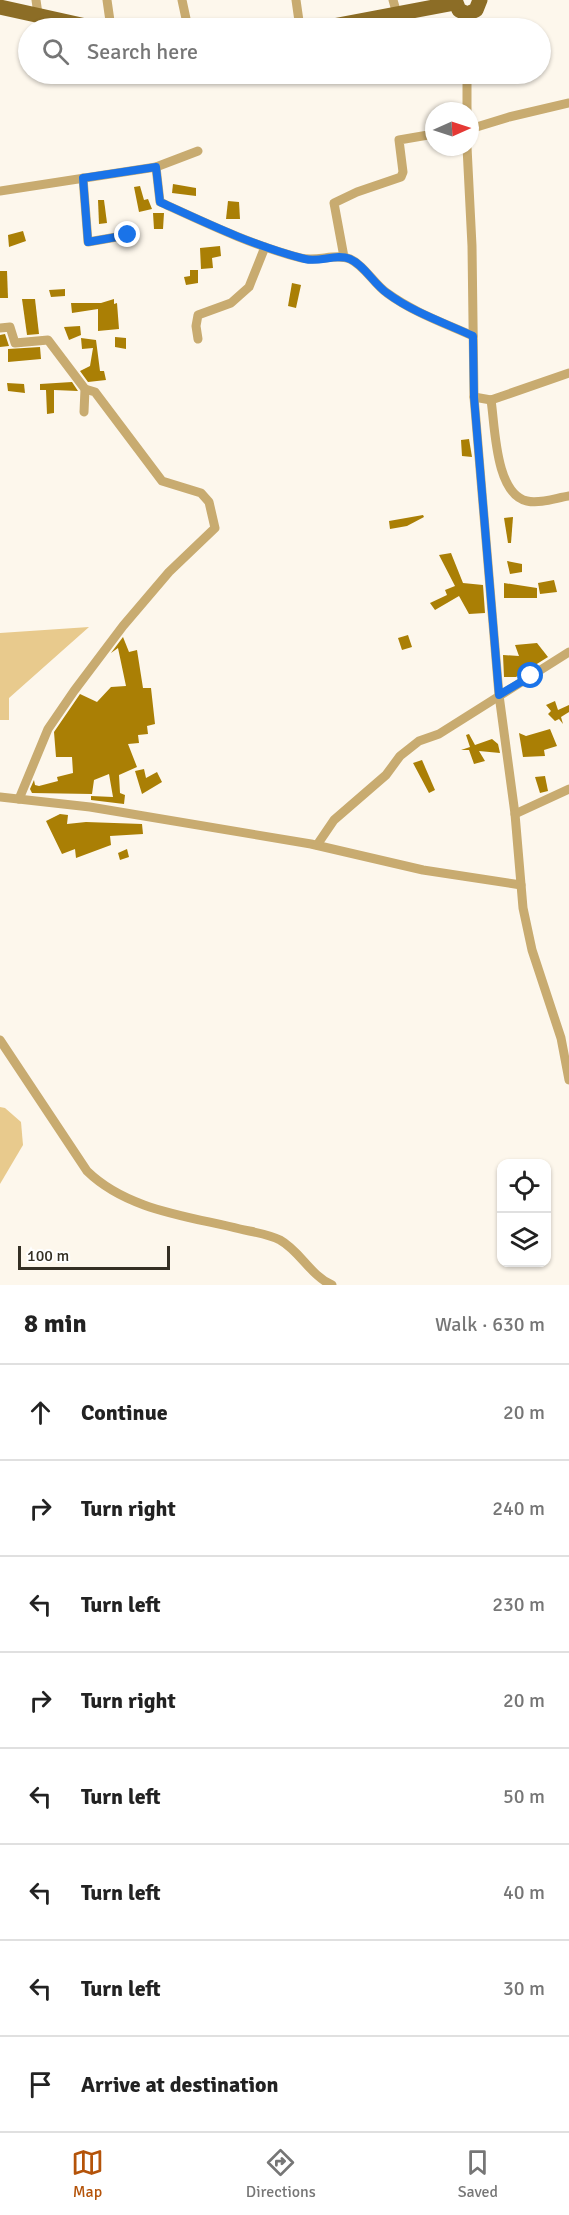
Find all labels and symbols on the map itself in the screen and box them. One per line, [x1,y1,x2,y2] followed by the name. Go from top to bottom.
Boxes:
[425,102,479,156] north arrow
[114,221,140,247] route end
[517,662,543,688] route start
[18,1243,170,1270] scale bar

